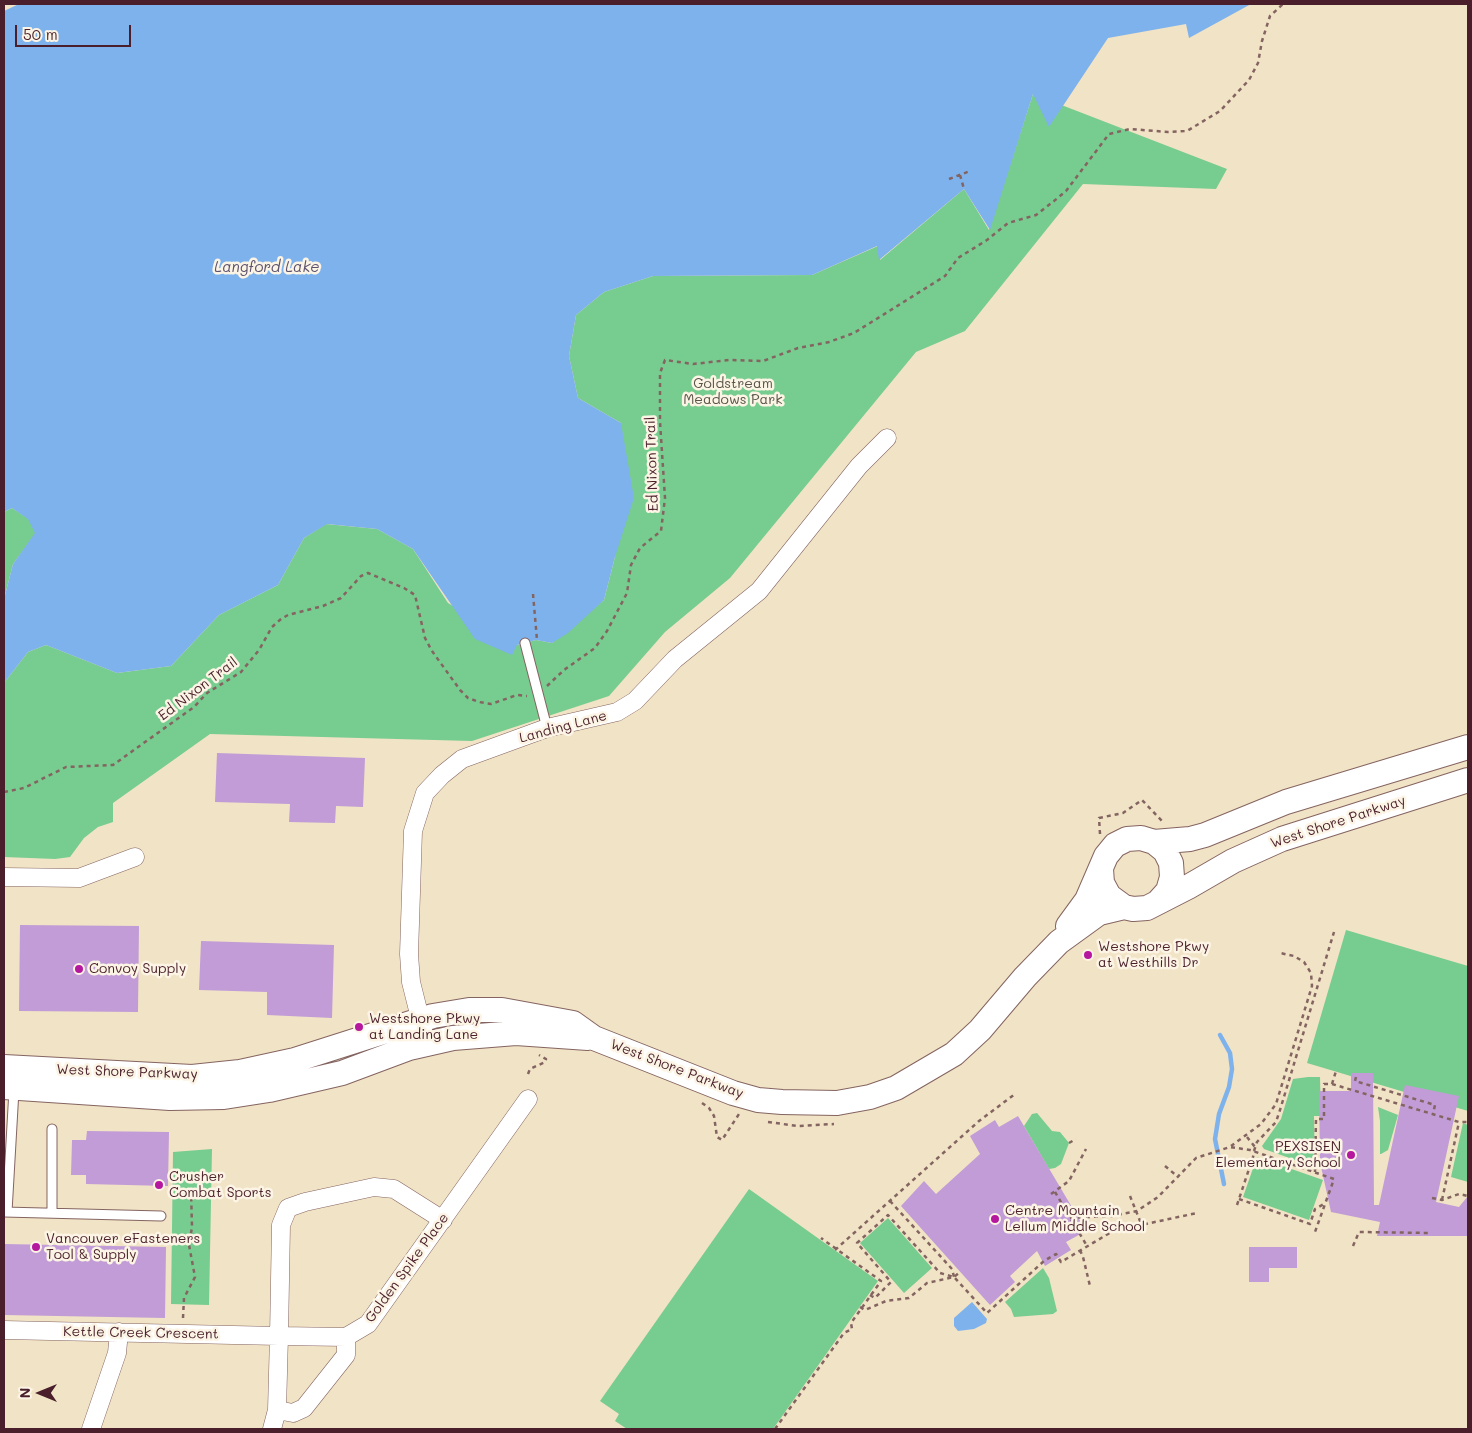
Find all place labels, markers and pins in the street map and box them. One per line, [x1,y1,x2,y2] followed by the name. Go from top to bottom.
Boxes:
[1098,939,1209,972] place label: Westshore Pkwy at Westhills Dr
[1082,949,1094,961] marker: Westshore Pkwy at Westhills Dr
[89,961,186,977] place label: Convoy Supply
[73,963,85,975] marker: Convoy Supply
[369,1011,480,1044] place label: Westshore Pkwy at Landing Lane
[353,1021,365,1033] marker: Westshore Pkwy at Landing Lane
[1215,1139,1341,1172] place label: PEXSISEṈ Elementary School
[1345,1149,1357,1161] marker: PEXSISEṈ Elementary School
[169,1169,272,1202] place label: Crusher Combat Sports
[153,1179,165,1191] marker: Crusher Combat Sports
[1005,1203,1145,1236] place label: Centre Mountain Lellum Middle School
[989,1213,1001,1225] marker: Centre Mountain Lellum Middle School
[46,1231,200,1264] place label: Vancouver eFasteners Tool & Supply
[30,1241,42,1253] marker: Vancouver eFasteners Tool & Supply

